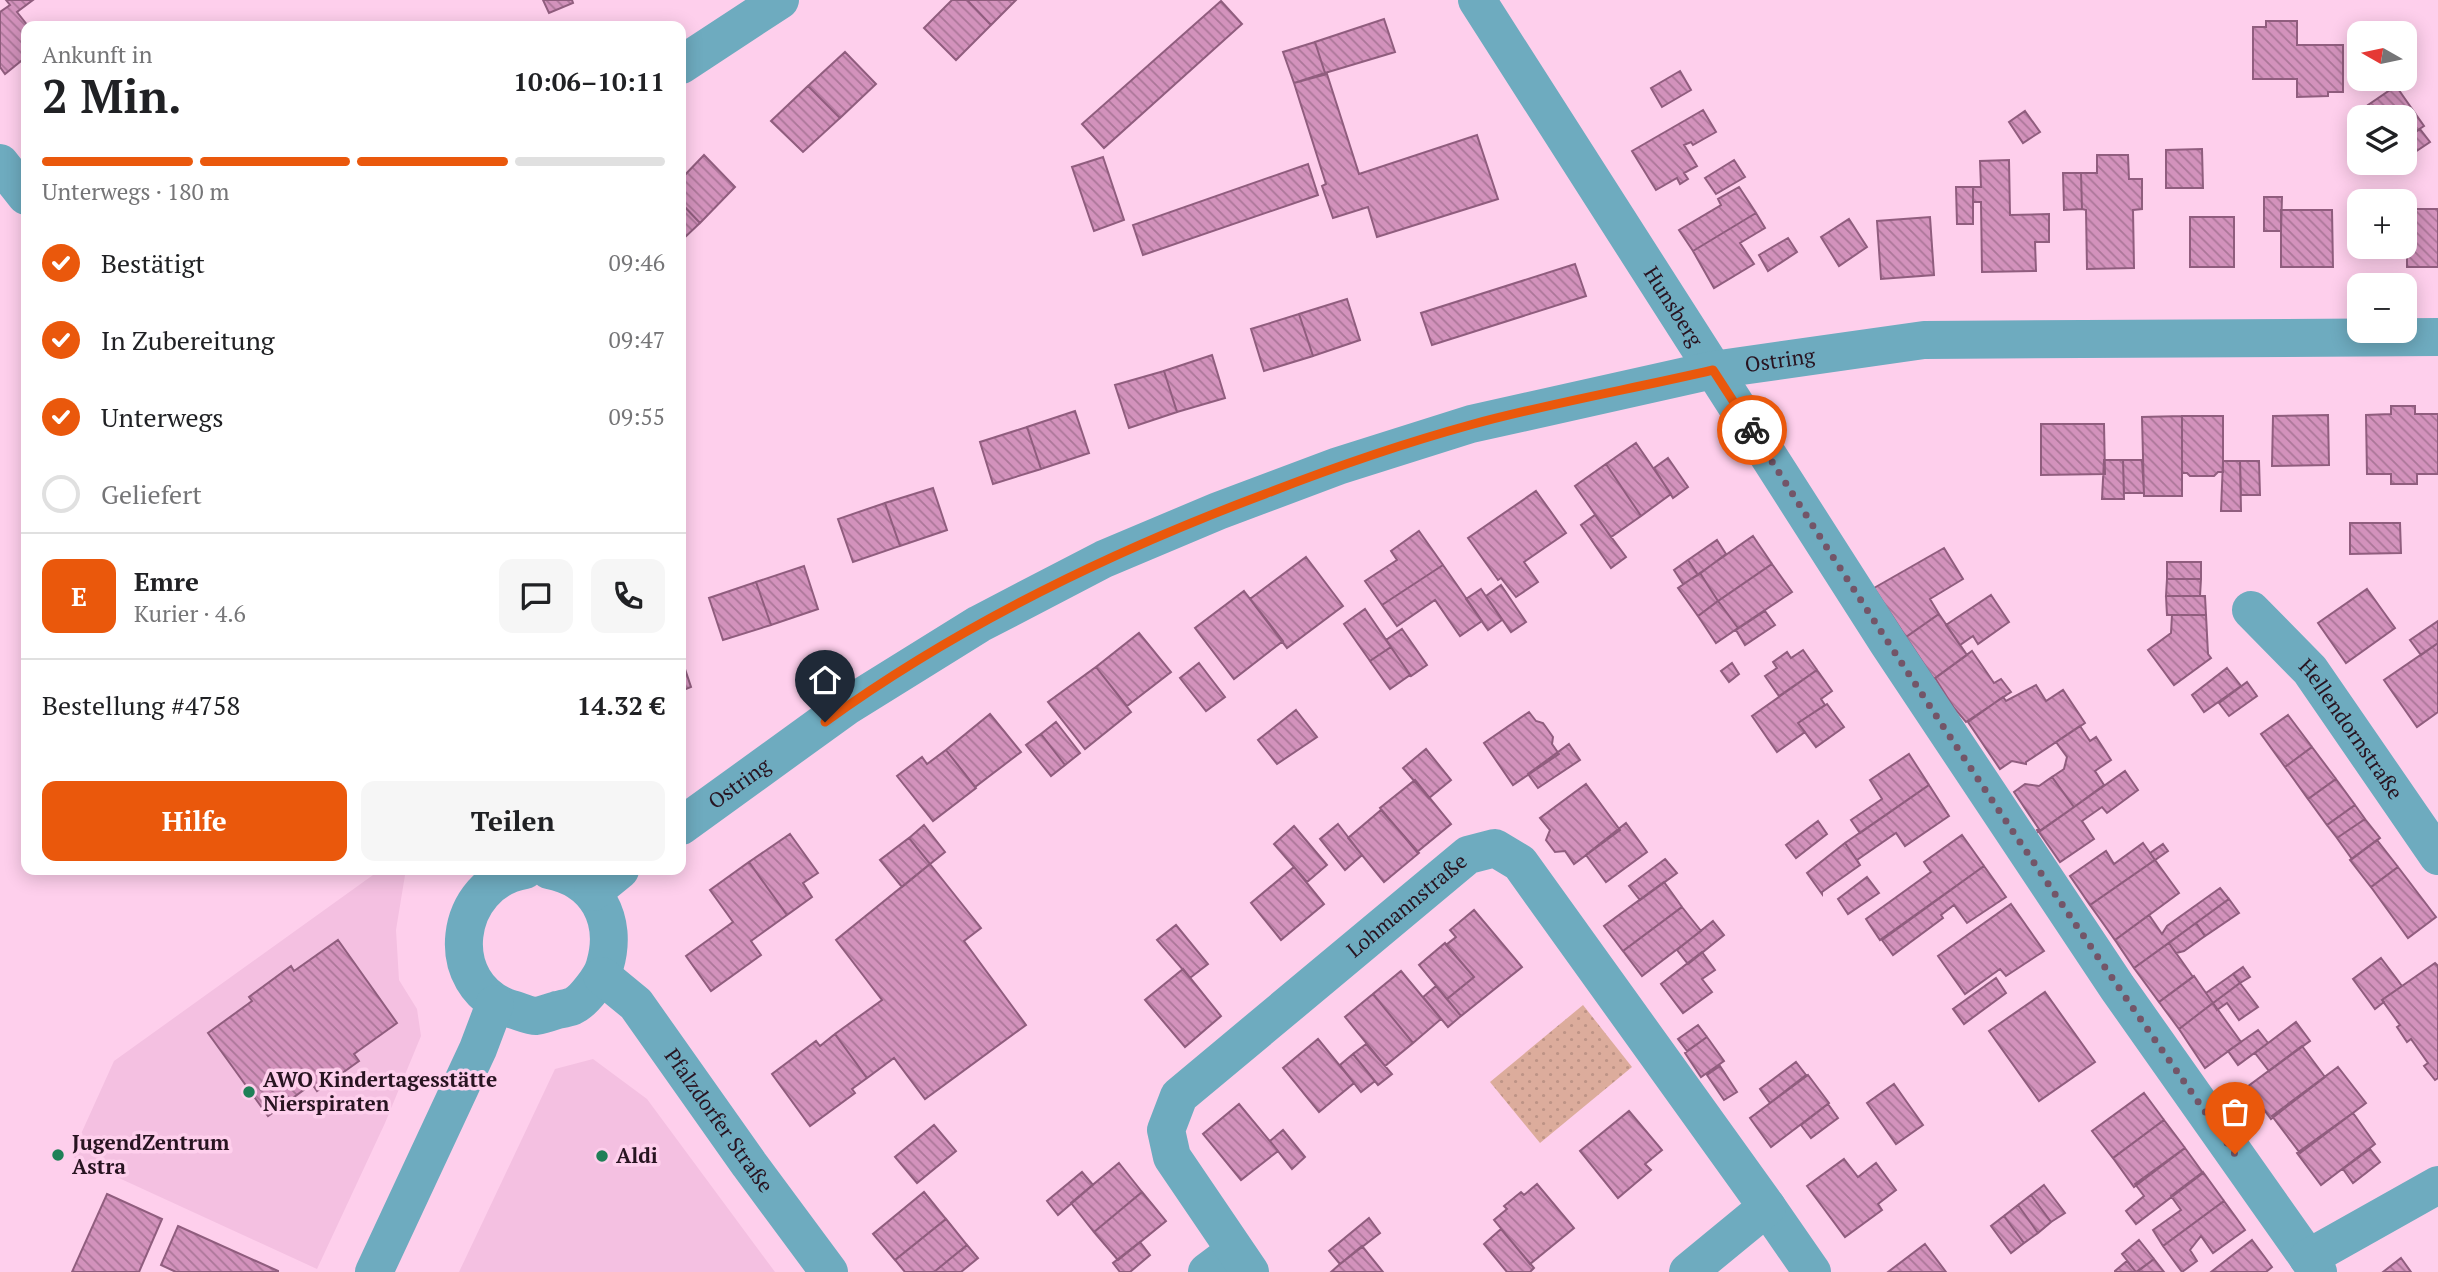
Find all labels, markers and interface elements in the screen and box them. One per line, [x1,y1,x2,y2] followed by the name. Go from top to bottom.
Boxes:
[2347,21,2417,91] north arrow
[2347,21,2417,343] map controls
[42,39,152,70] text: Ankunft in
[513,64,665,98] text: 10:06–10:11
[42,65,182,126] text: 2 Min.
[2347,105,2417,175] button: layers
[42,176,229,207] text: Unterwegs · 180 m
[2347,189,2417,259] button: +
[42,244,80,282] icon: check
[101,246,205,280] text: Bestätigt
[608,247,665,278] text: 09:46
[1638,261,1710,352] street label: Hunsberg
[2347,273,2417,343] button: −
[42,321,80,359] icon: check
[101,323,275,357] text: In Zubereitung
[608,324,665,355] text: 09:47
[1743,341,1818,378] street label: Ostring
[1717,395,1787,465] courier
[42,398,80,436] icon: check
[101,400,224,434] text: Unterwegs
[608,401,665,432] text: 09:55
[1733,411,1771,449] icon: bike
[101,477,202,511] text: Geliefert
[499,559,573,633] button: chat
[591,559,665,633] button: phone
[134,564,199,598] text: Emre
[71,579,87,613] text: E
[134,598,246,629] text: Kurier · 4.6
[795,650,855,722] pin
[2293,652,2410,805] street label: Hellendornstraße
[806,661,844,699] icon: home
[42,688,240,722] text: Bestellung #4758
[577,688,665,722] text: 14.32 €
[702,750,776,815] street label: Ostring
[42,781,347,861] button: Hilfe
[361,781,665,861] button: Teilen
[1340,847,1473,963] street label: Lohmannstraße
[659,1042,780,1198] street label: Pfalzdorfer Straße
[263,1065,497,1117] place label: AWO Kindertagesstätte Nierspiraten
[2205,1082,2265,1154] pin
[241,1084,257,1100] marker: AWO Kindertagesstätte Nierspiraten
[2216,1093,2254,1131] icon: bag
[72,1128,230,1180] place label: JugendZentrum Astra
[616,1141,658,1169] place label: Aldi
[50,1147,66,1163] marker: JugendZentrum Astra
[594,1148,610,1164] marker: Aldi

